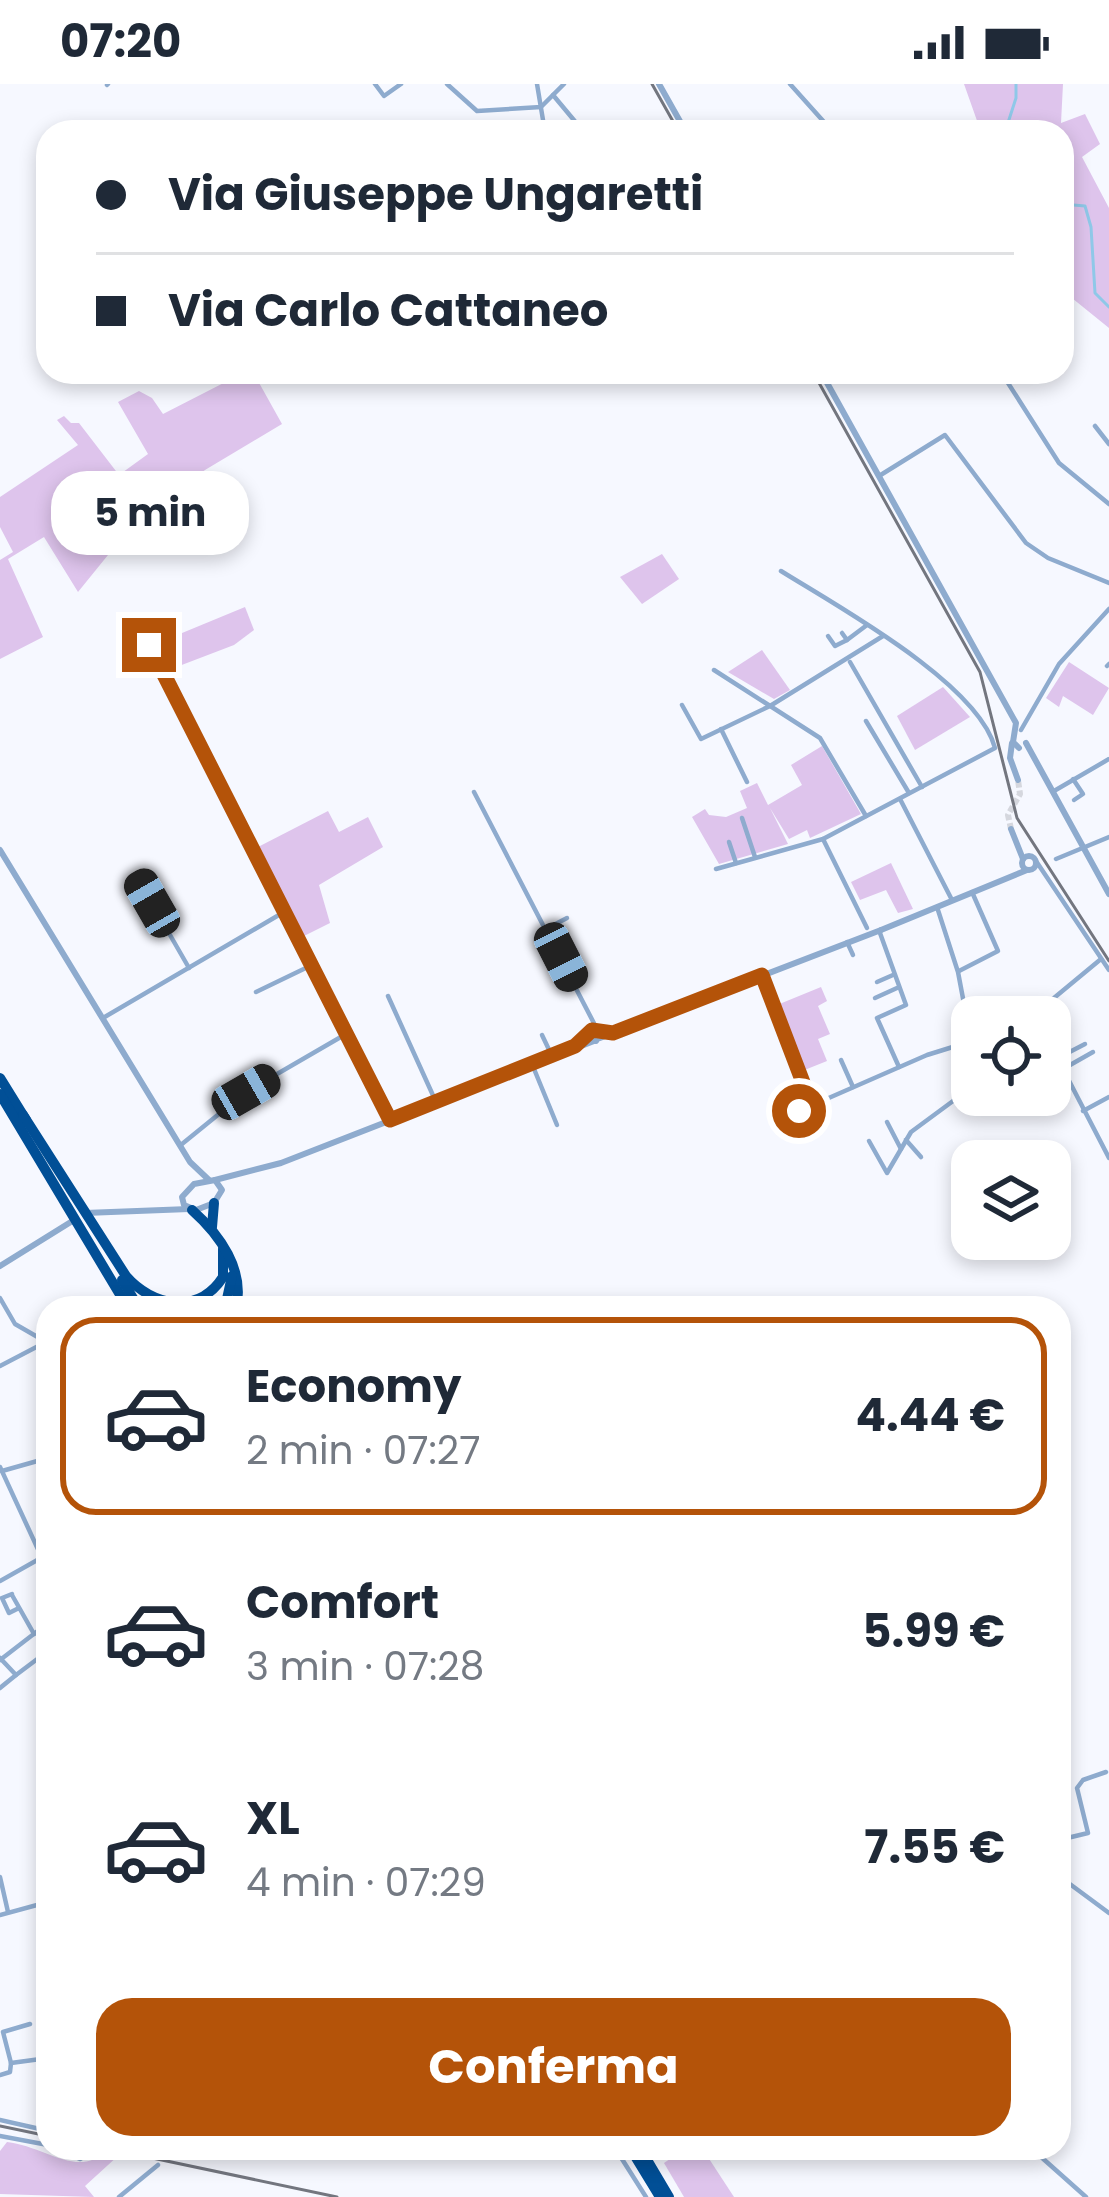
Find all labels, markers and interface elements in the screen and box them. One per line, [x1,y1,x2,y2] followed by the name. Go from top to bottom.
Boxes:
[60,10,181,73] text: 07:20
[168,163,703,226] text: Via Giuseppe Ungaretti
[168,279,608,342] text: Via Carlo Cattaneo
[50,471,248,555] callout: 5 min
[94,485,206,540] text: 5 min
[122,618,176,672] route end
[118,863,186,943] car
[529,917,593,997] car
[951,996,1071,1260] map controls
[951,996,1071,1116] button: locate
[206,1058,286,1126] car
[772,1084,826,1138] route start
[951,1140,1071,1260] button: layers
[246,1355,461,1418] text: Economy
[102,1362,210,1470] icon: car
[856,1384,1005,1447] text: 4.44 €
[246,1423,480,1478] text: 2 min · 07:27
[246,1571,439,1634] text: Comfort
[102,1578,210,1686] icon: car
[862,1600,1005,1663] text: 5.99 €
[246,1639,484,1694] text: 3 min · 07:28
[246,1787,300,1850] text: XL
[102,1794,210,1902] icon: car
[864,1816,1005,1879] text: 7.55 €
[246,1855,486,1910] text: 4 min · 07:29
[96,1998,1011,2136] button: Conferma

